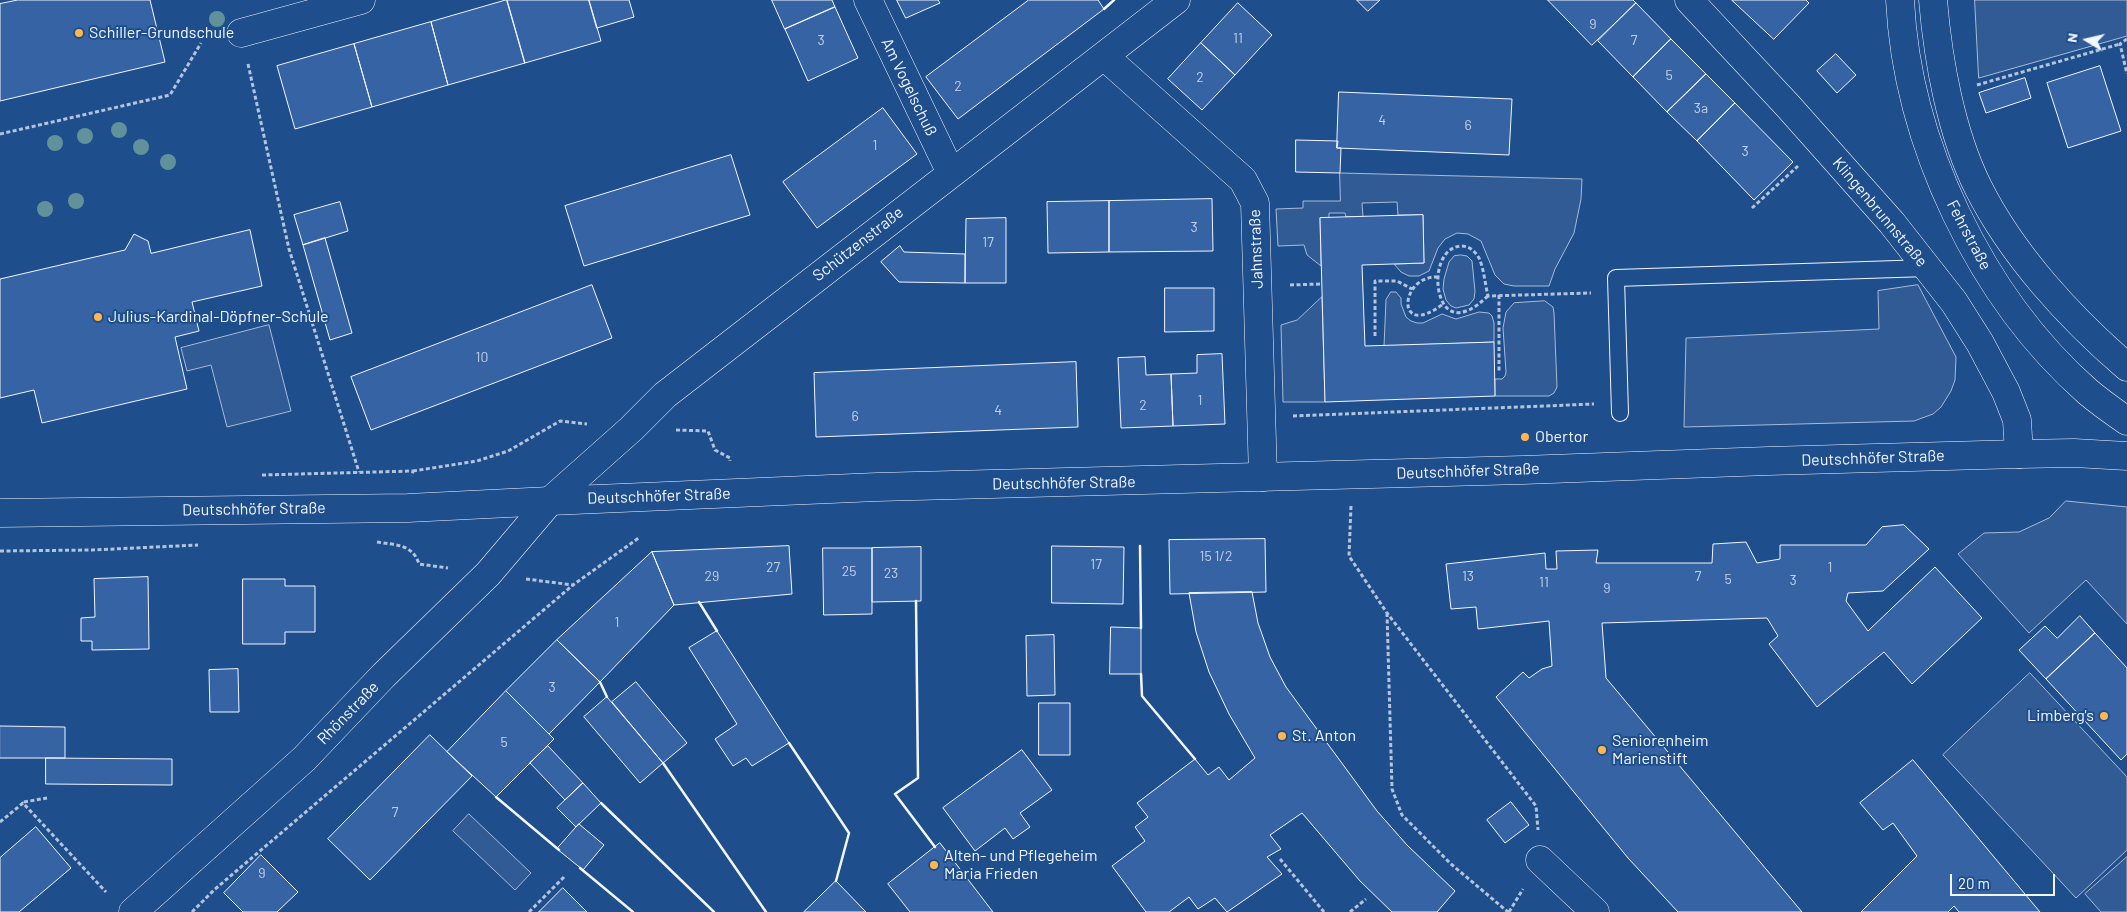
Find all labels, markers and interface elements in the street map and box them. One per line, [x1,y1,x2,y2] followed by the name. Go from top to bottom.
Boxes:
[2062,15,2112,65] north arrow
[1589,16,1597,32] house number: 9
[89,23,234,43] place label: Schiller-Grundschule
[73,27,85,39] marker: Schiller-Grundschule
[1233,30,1243,46] house number: 11
[817,32,825,48] house number: 3
[1631,32,1637,48] house number: 7
[2063,32,2081,44] text: N
[877,35,941,139] street label: Am Vogelschuß
[1665,67,1673,83] house number: 5
[1196,69,1204,85] house number: 2
[954,78,962,94] house number: 2
[1694,100,1708,116] house number: 3a
[1378,112,1386,128] house number: 4
[1464,117,1472,133] house number: 6
[873,137,877,153] house number: 1
[1741,143,1749,159] house number: 3
[1829,153,1931,271] street label: Klingenbrunnstraße
[1943,197,1995,273] street label: Fehrstraße
[809,203,907,285] street label: Schützenstraße
[1245,209,1267,289] street label: Jahnstraße
[1190,219,1198,235] house number: 3
[982,234,994,250] house number: 17
[108,307,329,327] place label: Julius-Kardinal-Döpfner-Schule
[92,311,104,323] marker: Julius-Kardinal-Döpfner-Schule
[476,349,488,365] house number: 10
[1198,392,1202,408] house number: 1
[1139,397,1147,413] house number: 2
[994,402,1002,418] house number: 4
[851,408,859,424] house number: 6
[1535,427,1588,447] place label: Obertor
[1519,431,1531,443] marker: Obertor
[1801,446,1945,470] street label: Deutschhöfer Straße
[1396,459,1540,483] street label: Deutschhöfer Straße
[992,472,1136,494] street label: Deutschhöfer Straße
[587,484,731,508] street label: Deutschhöfer Straße
[182,498,326,520] street label: Deutschhöfer Straße
[1200,548,1232,564] house number: 15 1/2
[1090,556,1102,572] house number: 17
[766,559,780,575] house number: 27
[1828,559,1832,575] house number: 1
[842,563,856,579] house number: 25
[884,565,898,581] house number: 23
[705,568,719,584] house number: 29
[1462,568,1474,584] house number: 13
[1695,568,1701,584] house number: 7
[1724,571,1732,587] house number: 5
[1789,572,1797,588] house number: 3
[1539,574,1549,590] house number: 11
[1603,580,1611,596] house number: 9
[615,614,619,630] house number: 1
[313,677,383,749] street label: Rhönstraße
[548,679,556,695] house number: 3
[2027,706,2094,726] place label: Limberg's
[2098,710,2110,722] marker: Limberg's
[1292,726,1356,746] place label: St. Anton
[1276,730,1288,742] marker: St. Anton
[1612,731,1709,769] place label: Seniorenheim Marienstift
[500,734,508,750] house number: 5
[1596,744,1608,756] marker: Seniorenheim Marienstift
[392,804,398,820] house number: 7
[944,846,1097,884] place label: Alten- und Pflegeheim Maria Frieden
[928,859,940,871] marker: Alten- und Pflegeheim Maria Frieden
[1952,864,2057,896] scale bar
[258,865,266,881] house number: 9
[1958,874,1990,892] text: 20 m

